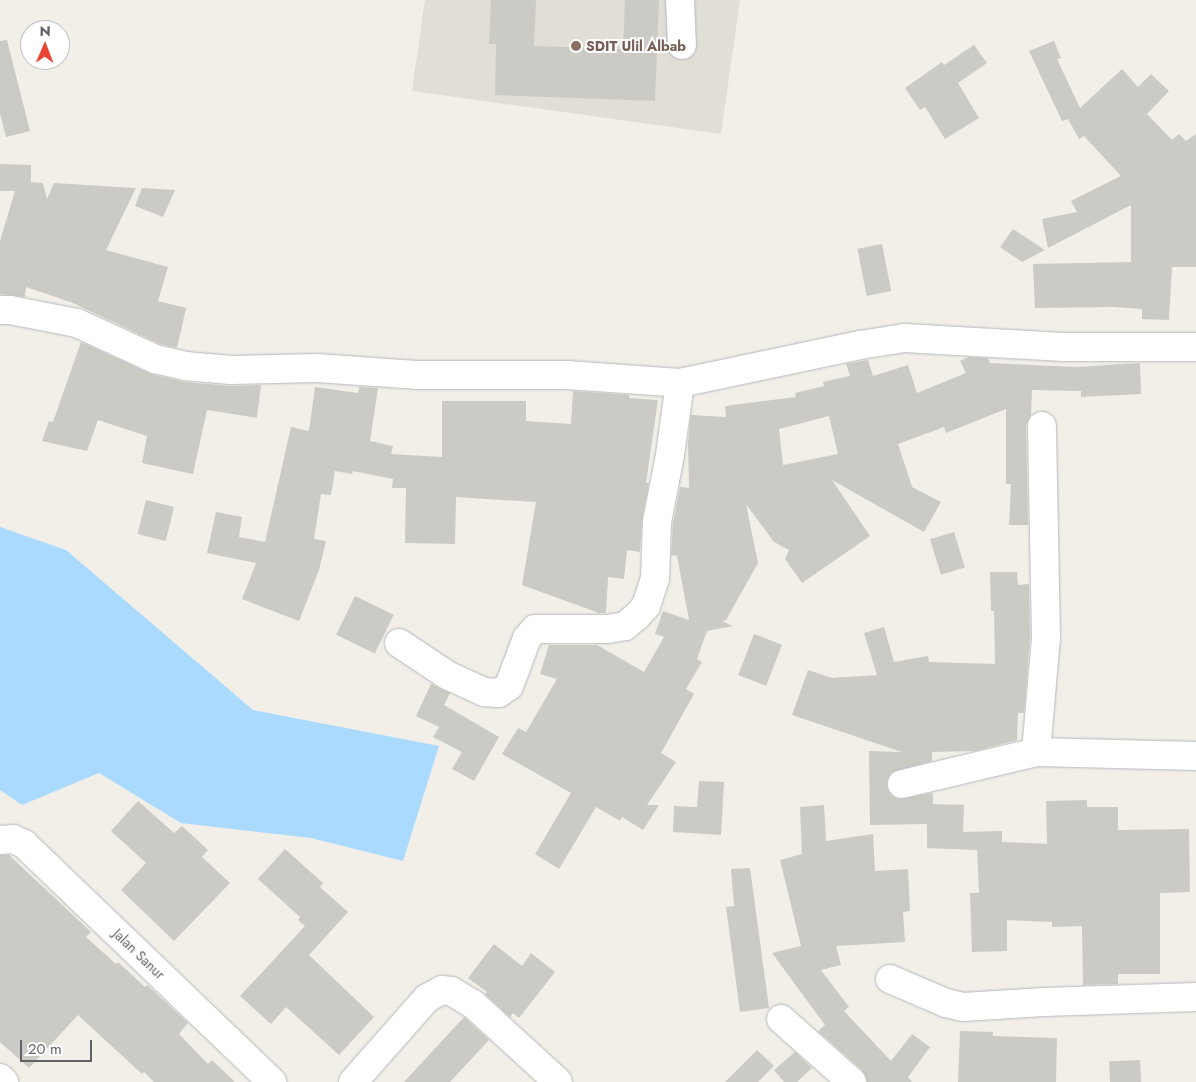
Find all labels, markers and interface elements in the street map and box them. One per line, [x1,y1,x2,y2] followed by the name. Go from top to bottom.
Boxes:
[20,20,70,70] north arrow
[40,21,51,41] text: N
[586,38,686,54] place label: SDIT Ulil Albab
[570,40,582,52] marker: SDIT Ulil Albab
[110,925,168,983] street label: Jalan Sanur
[22,1030,95,1062] scale bar
[28,1038,62,1060] text: 20 m

